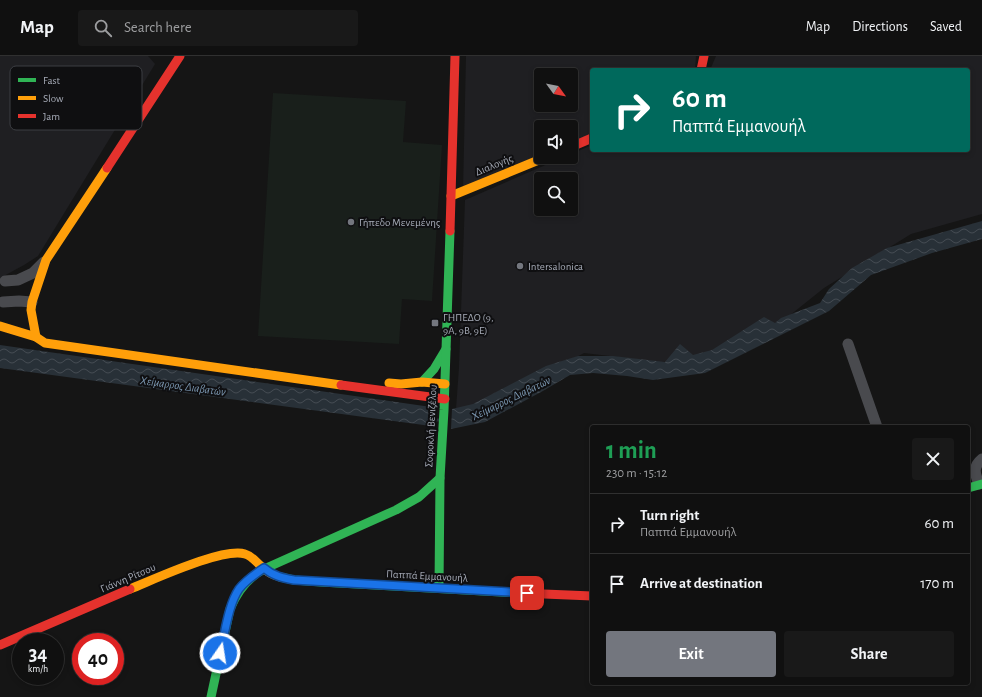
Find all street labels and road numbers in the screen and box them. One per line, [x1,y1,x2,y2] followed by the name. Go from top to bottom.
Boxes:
[474,153,514,177] street label: Διαλογής
[423,384,439,468] street label: Σοφοκλή Βενιζέλου
[99,561,157,595] street label: Γιάννη Ρίτσου
[386,568,468,584] street label: Παππά Εμμανουήλ

